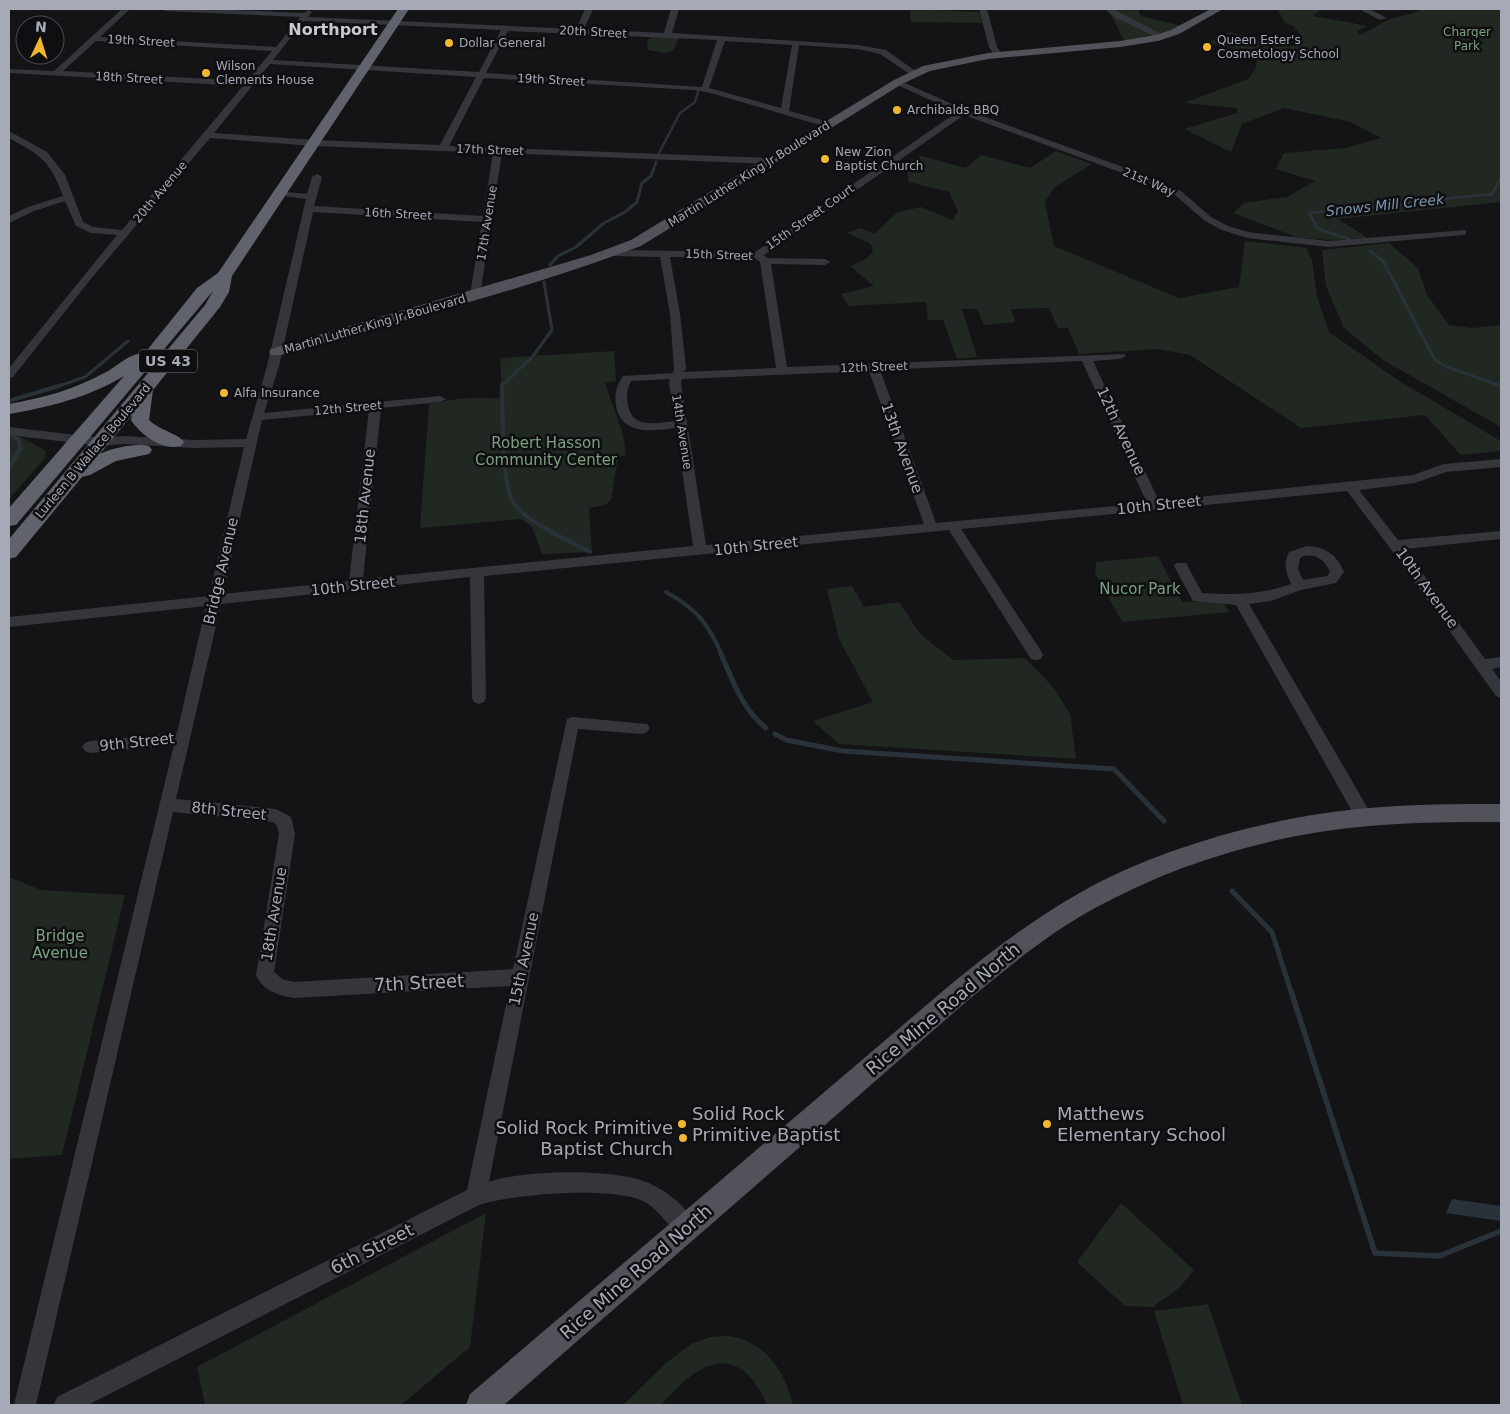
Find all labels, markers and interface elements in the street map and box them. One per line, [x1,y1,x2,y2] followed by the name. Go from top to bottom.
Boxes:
[15,15,65,65] north arrow
[35,19,47,35] text: N
[288,20,378,39] district label: Northport
[559,23,628,41] street label: 20th Street
[1443,25,1491,53] park label: Charger Park
[107,32,176,50] street label: 19th Street
[1217,33,1339,61] place label: Queen Ester's Cosmetology School
[459,36,546,50] place label: Dollar General
[443,37,455,49] marker: Dollar General
[1201,41,1213,53] marker: Queen Ester's Cosmetology School
[216,59,314,87] place label: Wilson Clements House
[200,67,212,79] marker: Wilson Clements House
[95,69,164,87] street label: 18th Street
[517,71,586,89] street label: 19th Street
[907,103,999,117] place label: Archibalds BBQ
[891,104,903,116] marker: Archibalds BBQ
[666,118,832,230] street label: Martin Luther King Jr Boulevard
[456,142,524,158] street label: 17th Street
[835,145,923,173] place label: New Zion Baptist Church
[819,153,831,165] marker: New Zion Baptist Church
[130,158,190,226] street label: 20th Avenue
[1121,165,1177,199] street label: 21st Way
[763,181,857,253] street label: 15th Street Court
[474,184,500,262] street label: 17th Avenue
[1325,191,1446,219] water label: Snows Mill Creek
[364,205,433,223] street label: 16th Street
[685,247,753,263] street label: 15th Street
[283,291,467,357] street label: Martin Luther King Jr Boulevard
[139,350,197,372] road number: US 43
[840,359,908,375] street label: 12th Street
[33,381,153,521] street label: Lurleen B Wallace Boulevard
[1093,384,1149,478] street label: 12th Avenue
[234,386,320,400] place label: Alfa Insurance
[218,387,230,399] marker: Alfa Insurance
[669,393,695,471] street label: 14th Avenue
[314,398,383,418] street label: 12th Street
[877,400,927,496] street label: 13th Avenue
[475,434,618,469] park label: Robert Hasson Community Center
[351,448,379,544] street label: 18th Avenue
[1116,492,1202,518] street label: 10th Street
[200,516,242,626] street label: Bridge Avenue
[713,533,799,559] street label: 10th Street
[1392,544,1462,632] street label: 10th Avenue
[310,573,396,599] street label: 10th Street
[1099,580,1181,598] park label: Nucor Park
[99,729,175,755] street label: 9th Street
[191,798,267,824] street label: 8th Street
[258,866,290,962] street label: 18th Avenue
[505,911,543,1007] street label: 15th Avenue
[32,927,88,962] park label: Bridge Avenue
[862,938,1024,1079] street label: Rice Mine Road North
[373,970,465,995] street label: 7th Street
[692,1103,840,1145] place label: Solid Rock Primitive Baptist
[1057,1103,1226,1145] place label: Matthews Elementary School
[495,1117,673,1159] place label: Solid Rock Primitive Baptist Church
[676,1118,688,1130] marker: Solid Rock Primitive Baptist
[1041,1118,1053,1130] marker: Matthews Elementary School
[677,1132,689,1144] marker: Solid Rock Primitive Baptist Church
[556,1200,716,1343] street label: Rice Mine Road North
[327,1219,417,1278] street label: 6th Street

